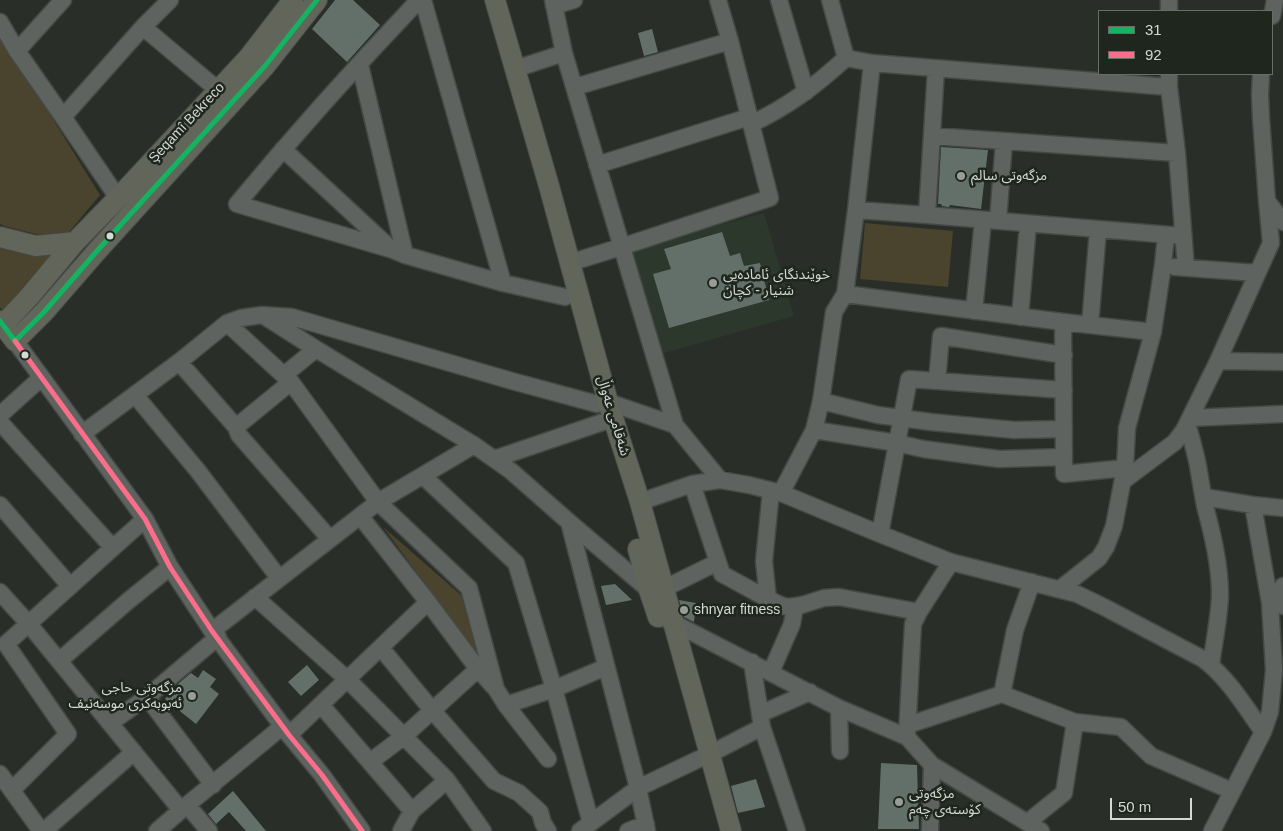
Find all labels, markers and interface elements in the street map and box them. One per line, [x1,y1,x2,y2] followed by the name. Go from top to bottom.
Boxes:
[1098,10,1273,75] legend
[1145,21,1162,38] text: 31
[1145,46,1162,63] text: 92
[146,79,228,167] street label: Şeqamî Bekreco
[971,168,1047,184] place label: مزگەوتی سالم
[955,170,967,182] marker: مزگەوتی سالم
[105,231,115,241] unlabelled marker
[723,267,830,300] place label: خوێندنگای ئامادەیی شنیار - کچان
[707,277,719,289] marker: خوێندنگای ئامادەیی شنیار - کچان
[20,350,30,360] unlabelled marker
[593,374,633,458] street label: شەقامی عەواڵ
[694,602,780,618] place label: shnyar fitness
[678,604,690,616] marker: shnyar fitness
[69,680,182,712] place label: مزگەوتی حاجی ئەبوبەکری موسەنیف
[186,690,198,702] marker: مزگەوتی حاجی ئەبوبەکری موسەنیف
[909,786,981,819] place label: مزگه‌وتی کۆستەی چەم
[1113,788,1196,820] scale bar
[893,796,905,808] marker: مزگه‌وتی کۆستەی چەم
[1118,798,1151,815] text: 50 m

